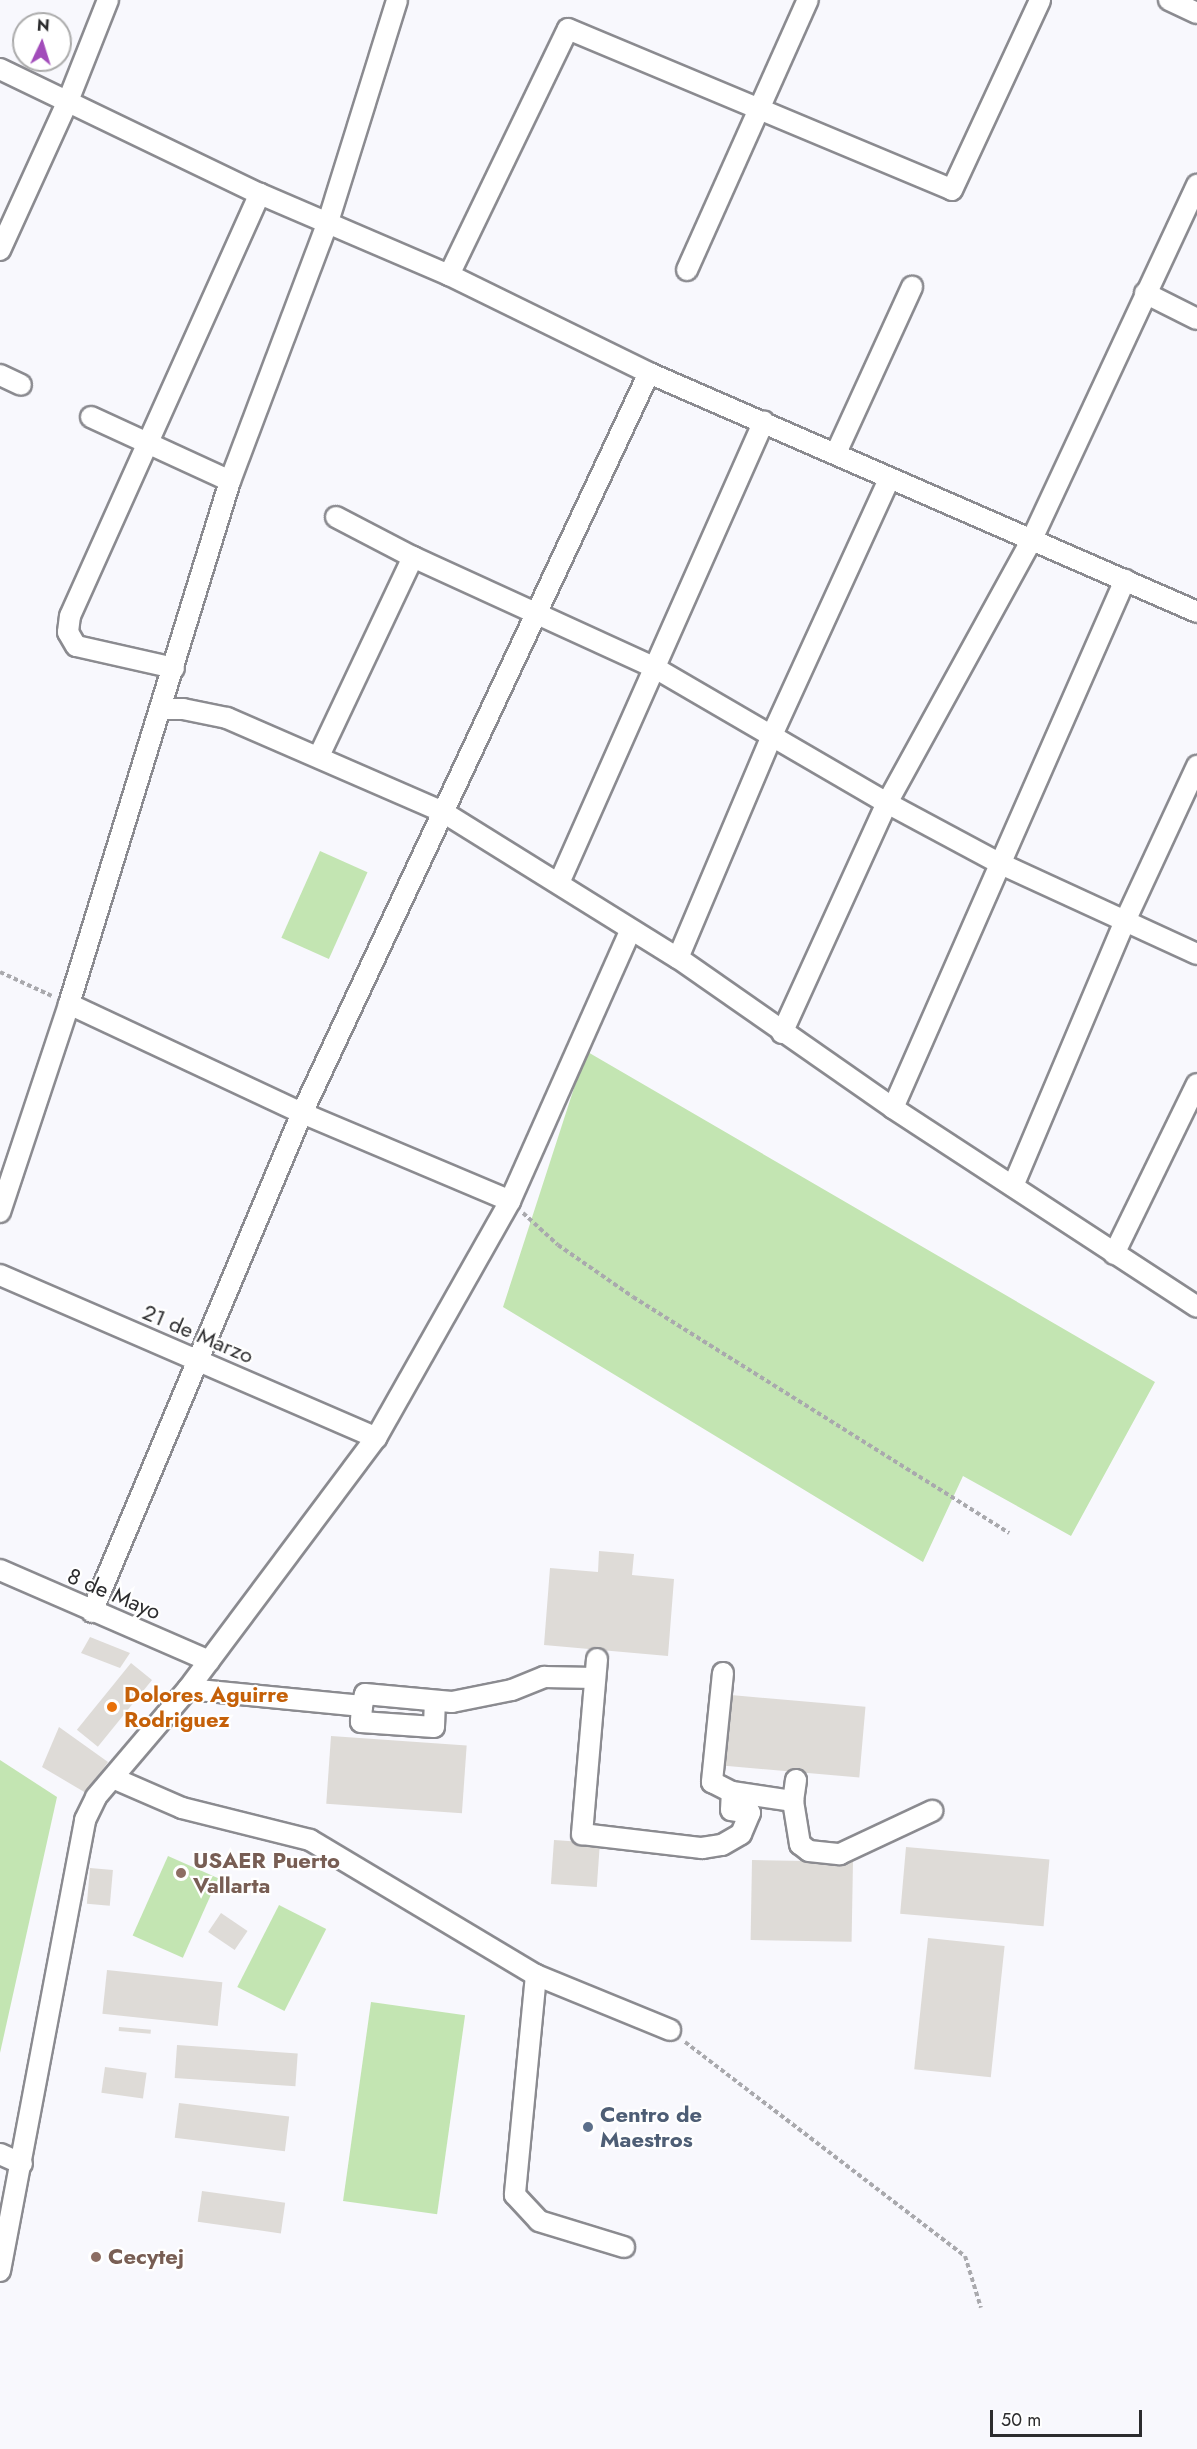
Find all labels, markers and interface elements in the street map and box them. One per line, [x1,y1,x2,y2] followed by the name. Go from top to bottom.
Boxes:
[12,12,72,72] north arrow
[36,14,50,37] text: N
[139,1299,257,1369] street label: 21 de Marzo
[63,1563,165,1625] street label: 8 de Mayo
[124,1681,289,1732] place label: Dolores Aguirre Rodriguez
[105,1700,119,1714] marker: Dolores Aguirre Rodriguez
[193,1847,340,1898] place label: USAER Puerto Vallarta
[174,1866,188,1880] marker: USAER Puerto Vallarta
[600,2101,702,2152] place label: Centro de Maestros
[581,2120,595,2134] marker: Centro de Maestros
[108,2244,184,2270] place label: Cecytej
[89,2250,103,2264] marker: Cecytej
[993,2398,1144,2436] scale bar
[1001,2407,1041,2433] text: 50 m

